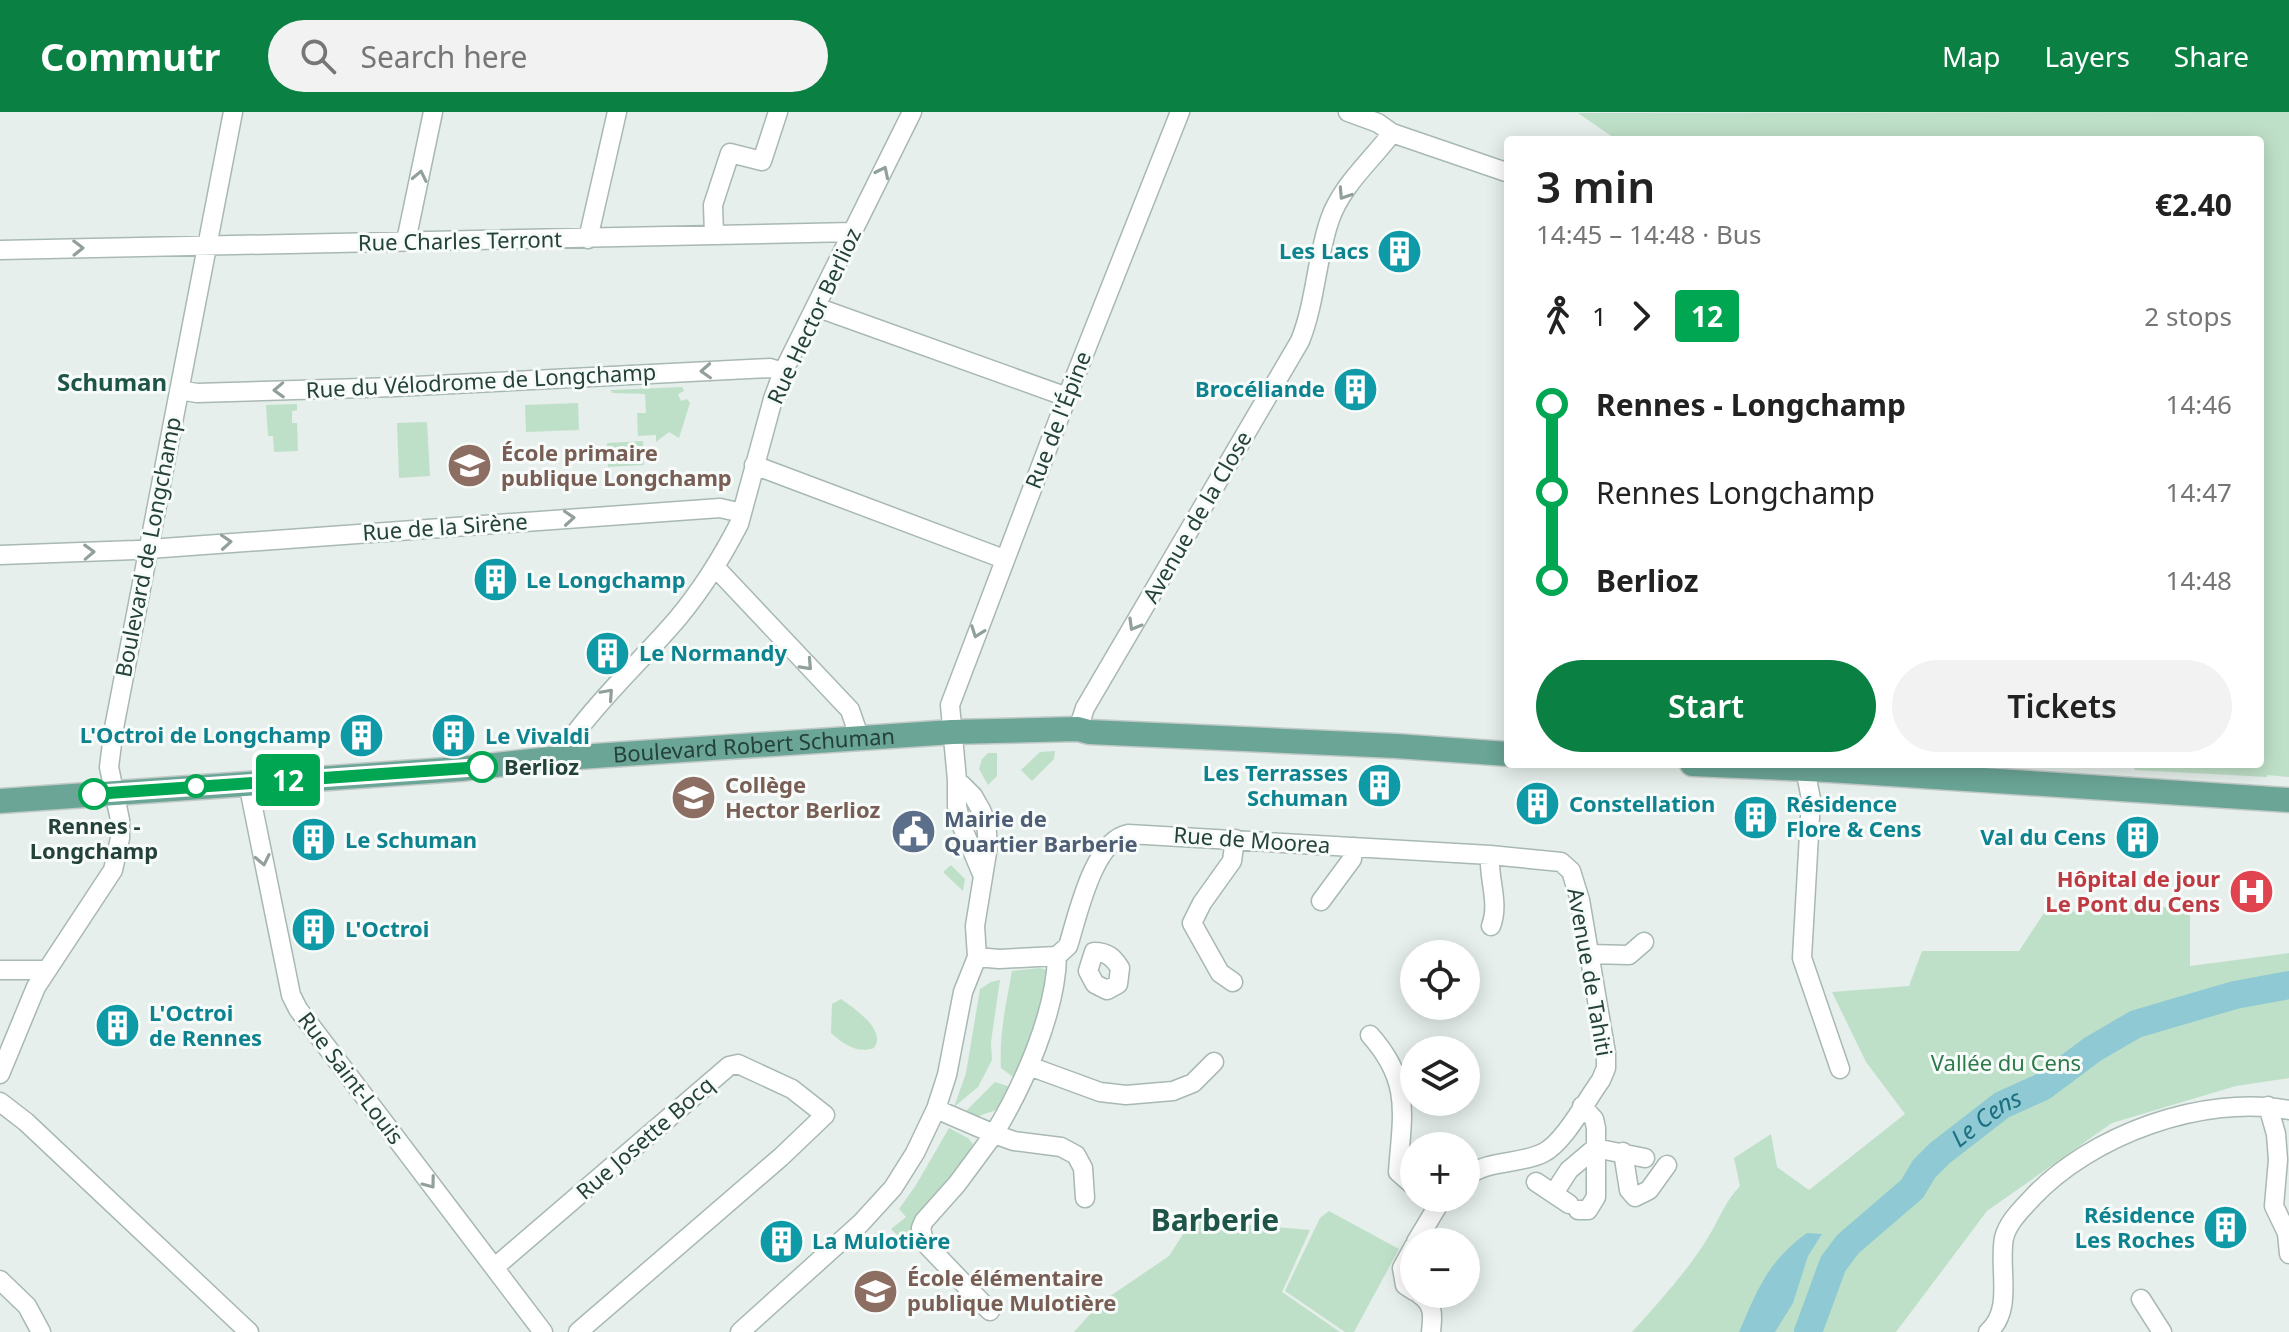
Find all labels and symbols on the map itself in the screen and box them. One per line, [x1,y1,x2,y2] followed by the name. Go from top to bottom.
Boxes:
[873,165,889,180] one-way arrow
[411,170,428,184] one-way arrow
[1338,185,1353,199] one-way arrow
[358,223,562,257] street label: Rue Charles Terront
[759,223,867,409] street label: Rue Hector Berlioz
[1376,227,1424,275] building icon: Les Lacs
[1279,235,1369,265] place label: Les Lacs
[72,240,85,257] one-way arrow
[1017,347,1097,493] street label: Rue de l'Épine
[305,356,657,404] street label: Rue du Vélodrome de Longchamp
[699,362,712,379] one-way arrow
[57,365,167,398] district label: Schuman
[1332,365,1380,413] building icon: Brocéliande
[1195,373,1325,403] place label: Brocéliande
[272,382,285,399] one-way arrow
[107,414,187,679] street label: Boulevard de Longchamp
[1135,425,1258,608] street label: Avenue de la Close
[501,437,732,492] place label: École primaire publique Longchamp
[446,442,494,490] school or university icon: École primaire publique Longchamp
[361,505,529,547] street label: Rue de la Sirène
[563,510,576,527] one-way arrow
[220,534,233,551] one-way arrow
[83,543,96,560] one-way arrow
[471,556,519,604] building icon: Le Longchamp
[526,564,686,594] place label: Le Longchamp
[1128,616,1144,631] one-way arrow
[970,624,987,638] one-way arrow
[584,629,632,677] building icon: Le Normandy
[639,637,787,667] place label: Le Normandy
[797,655,811,670] one-way arrow
[599,689,613,704] one-way arrow
[338,711,386,759] building icon: L'Octroi de Longchamp
[430,712,478,760] building icon: Le Vivaldi
[80,719,331,749] place label: L'Octroi de Longchamp
[485,720,590,750] place label: Le Vivaldi
[612,720,896,769] street label: Boulevard Robert Schuman
[504,751,579,781] place label: Berlioz
[467,752,497,782] marker: Berlioz
[252,754,324,806] line badge: 12
[1203,757,1348,812] place label: Les Terrasses Schuman
[1355,762,1403,810] building icon: Les Terrasses Schuman
[725,769,880,824] place label: Collège Hector Berlioz
[670,774,718,822] school or university icon: Collège Hector Berlioz
[185,775,207,797] unlabelled marker
[79,779,109,809] marker: Rennes - Longchamp
[1514,780,1562,828] building icon: Constellation
[1569,788,1715,818] place label: Constellation
[1786,788,1921,843] place label: Résidence Flore & Cens
[1731,793,1779,841] building icon: Résidence Flore & Cens
[944,803,1138,858] place label: Mairie de Quartier Barberie
[889,808,937,856] public building icon: Mairie de Quartier Barberie
[30,810,158,865] place label: Rennes - Longchamp
[2113,813,2161,861] building icon: Val du Cens
[290,816,338,864] building icon: Le Schuman
[1173,819,1331,859] street label: Rue de Moorea
[1980,821,2106,851] place label: Val du Cens
[345,824,477,854] place label: Le Schuman
[254,852,271,866] one-way arrow
[2045,863,2220,918] place label: Hôpital de jour Le Pont du Cens
[2227,868,2275,916] hospital icon: Hôpital de jour Le Pont du Cens
[1561,885,1621,1058] street label: Avenue de Tahiti
[290,905,338,953] building icon: L'Octroi
[345,913,429,943] place label: L'Octroi
[149,997,262,1052] place label: L'Octroi de Rennes
[94,1002,142,1050] building icon: L'Octroi de Rennes
[292,1005,412,1150] street label: Rue Saint-Louis
[1931,1047,2081,1077] park label: Vallée du Cens
[569,1069,720,1205] street label: Rue Josette Bocq
[1943,1080,2026,1154] water label: Le Cens
[420,1174,435,1189] one-way arrow
[1151,1199,1279,1240] district label: Barberie
[2075,1199,2195,1254] place label: Résidence Les Roches
[2202,1204,2250,1252] building icon: Résidence Les Roches
[757,1217,805,1265] building icon: La Mulotière
[812,1225,950,1255] place label: La Mulotière
[907,1262,1116,1317] place label: École élémentaire publique Mulotière
[852,1267,900,1315] school or university icon: École élémentaire publique Mulotière

